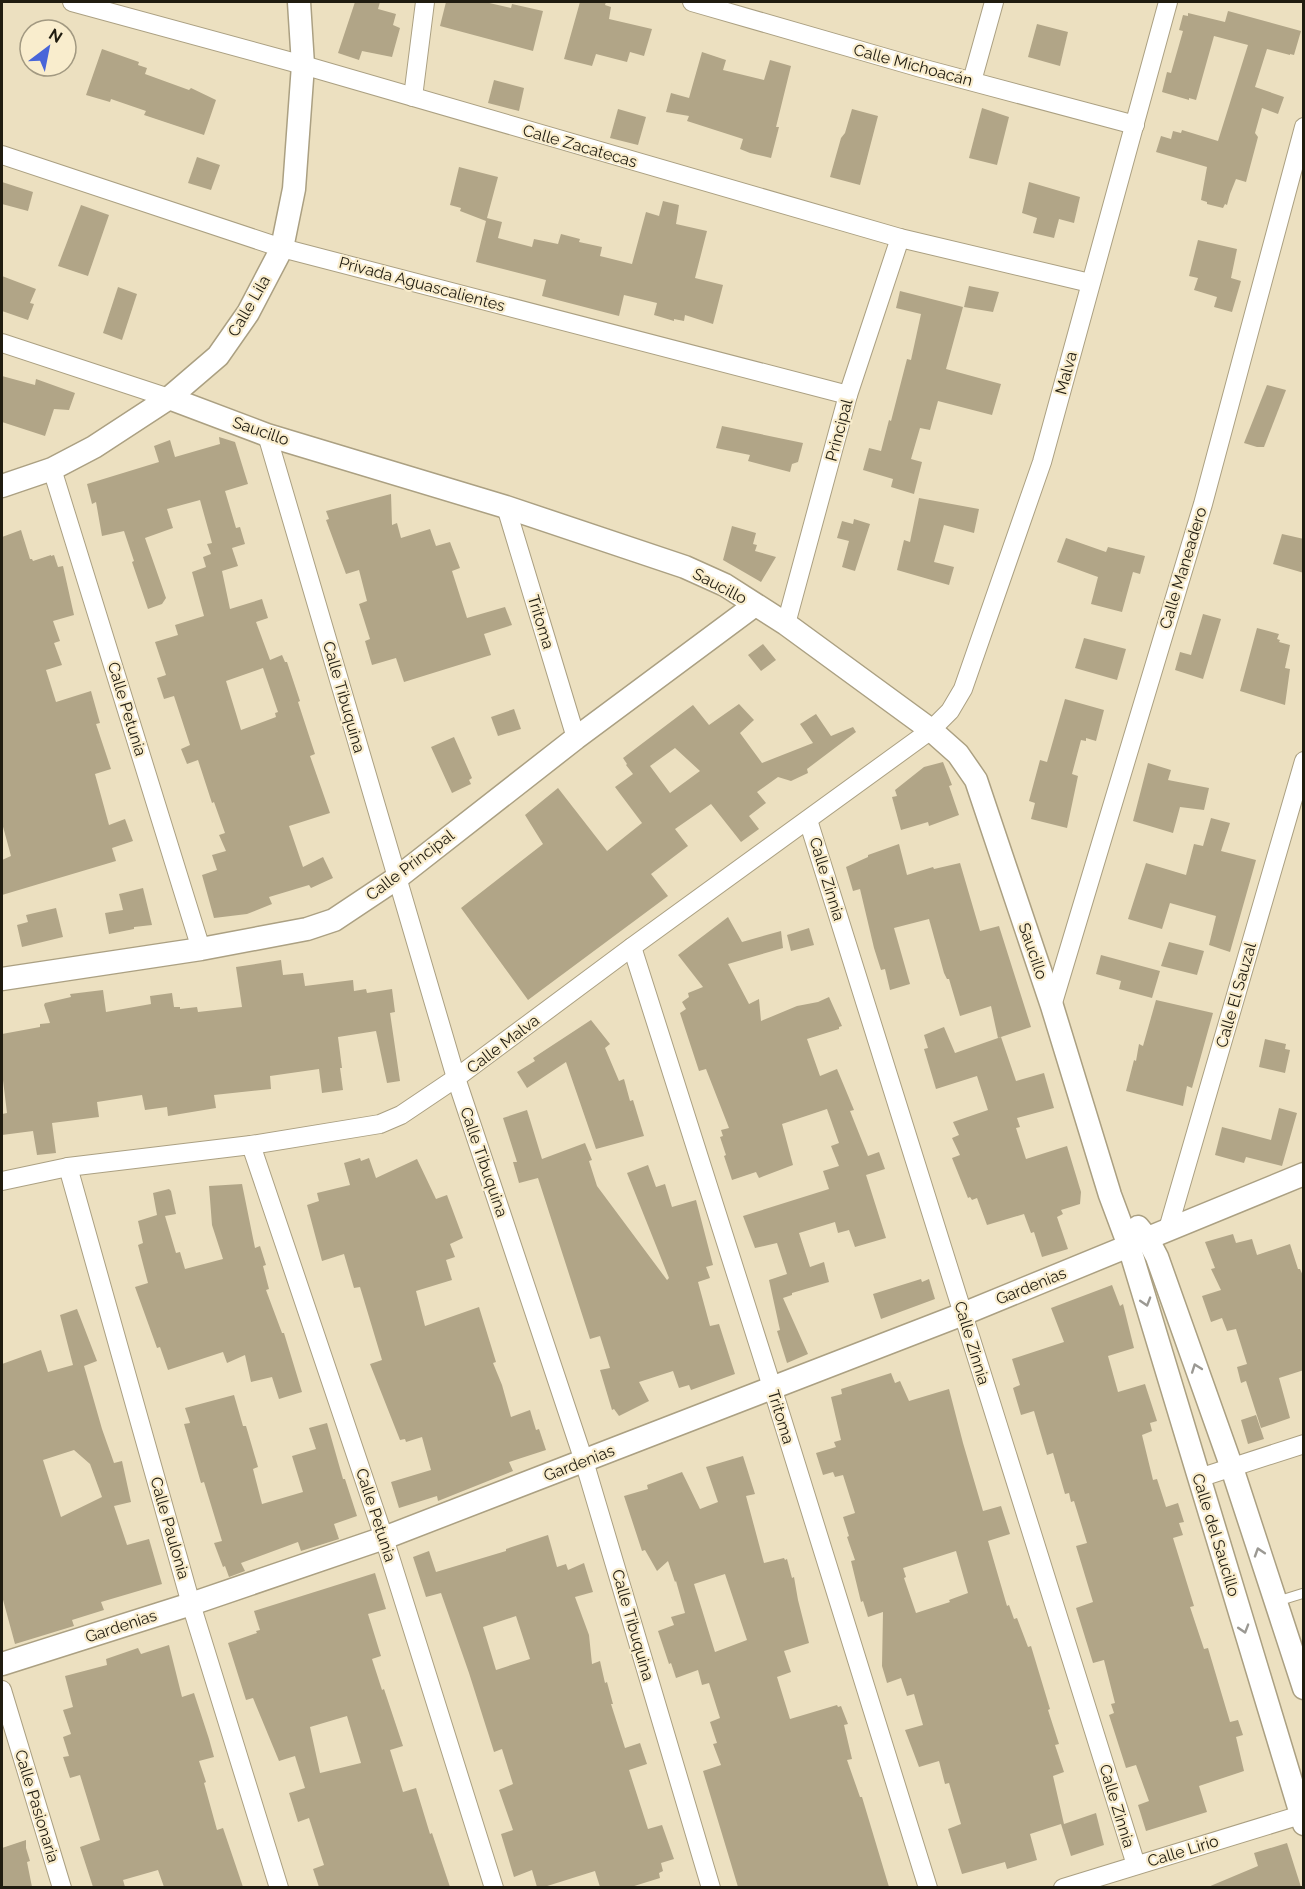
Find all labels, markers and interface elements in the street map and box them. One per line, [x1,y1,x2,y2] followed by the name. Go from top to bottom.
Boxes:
[18,18,78,78] north arrow
[45,24,66,47] text: N
[851,40,975,90] street label: Calle Michoacán
[521,121,640,171] street label: Calle Zacatecas
[337,253,507,315] street label: Privada Aguascalientes
[224,272,274,340] street label: Calle Lila
[1051,349,1081,397] street label: Malva
[822,396,857,463] street label: Principal
[230,413,292,449] street label: Saucillo
[1155,505,1211,631] street label: Calle Maneadero
[690,564,750,608] street label: Saucillo
[524,593,558,651] street label: Tritoma
[319,639,369,755] street label: Calle Tibuquina
[104,660,150,758] street label: Calle Petunia
[362,825,458,904] street label: Calle Principal
[805,835,849,923] street label: Calle Zinnia
[1015,920,1051,982] street label: Saucillo
[1212,940,1260,1050] street label: Calle El Sauzal
[463,1011,543,1077] street label: Calle Malva
[456,1105,512,1219] street label: Calle Tibuquina
[993,1263,1069,1309] street label: Gardenias
[1139,1296,1151,1307] one-way arrow
[950,1299,994,1387] street label: Calle Zinnia
[1191,1363,1204,1374] one-way arrow
[764,1388,798,1446] street label: Tritoma
[541,1441,617,1485] street label: Gardenias
[352,1466,400,1564] street label: Calle Petunia
[1188,1471,1244,1599] street label: Calle del Saucillo
[146,1475,194,1581] street label: Calle Paulonia
[1254,1547,1267,1558] one-way arrow
[608,1567,658,1683] street label: Calle Tibuquina
[83,1605,159,1646] street label: Gardenias
[1237,1623,1249,1634] one-way arrow
[11,1747,63,1865] street label: Calle Pasionaria
[1095,1762,1139,1850] street label: Calle Zinnia
[1145,1831,1221,1871] street label: Calle Lirio

